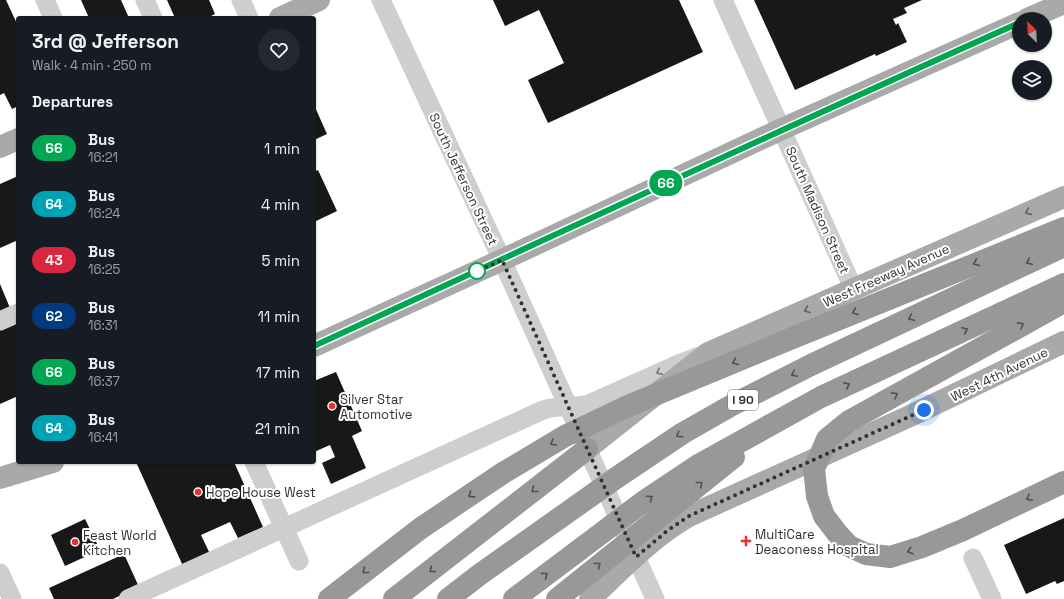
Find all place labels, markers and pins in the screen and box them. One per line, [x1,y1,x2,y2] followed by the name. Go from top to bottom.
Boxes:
[468,262,486,280] unlabelled marker
[340,391,413,423] place label: Silver Star Automotive
[327,401,337,411] marker: Silver Star Automotive
[206,484,316,501] place label: Hope House West
[193,487,203,497] marker: Hope House West
[755,526,879,558] place label: MultiCare Deaconess Hospital
[83,527,157,559] place label: Feast World Kitchen
[740,535,752,547] marker: MultiCare Deaconess Hospital
[70,537,80,547] marker: Feast World Kitchen

